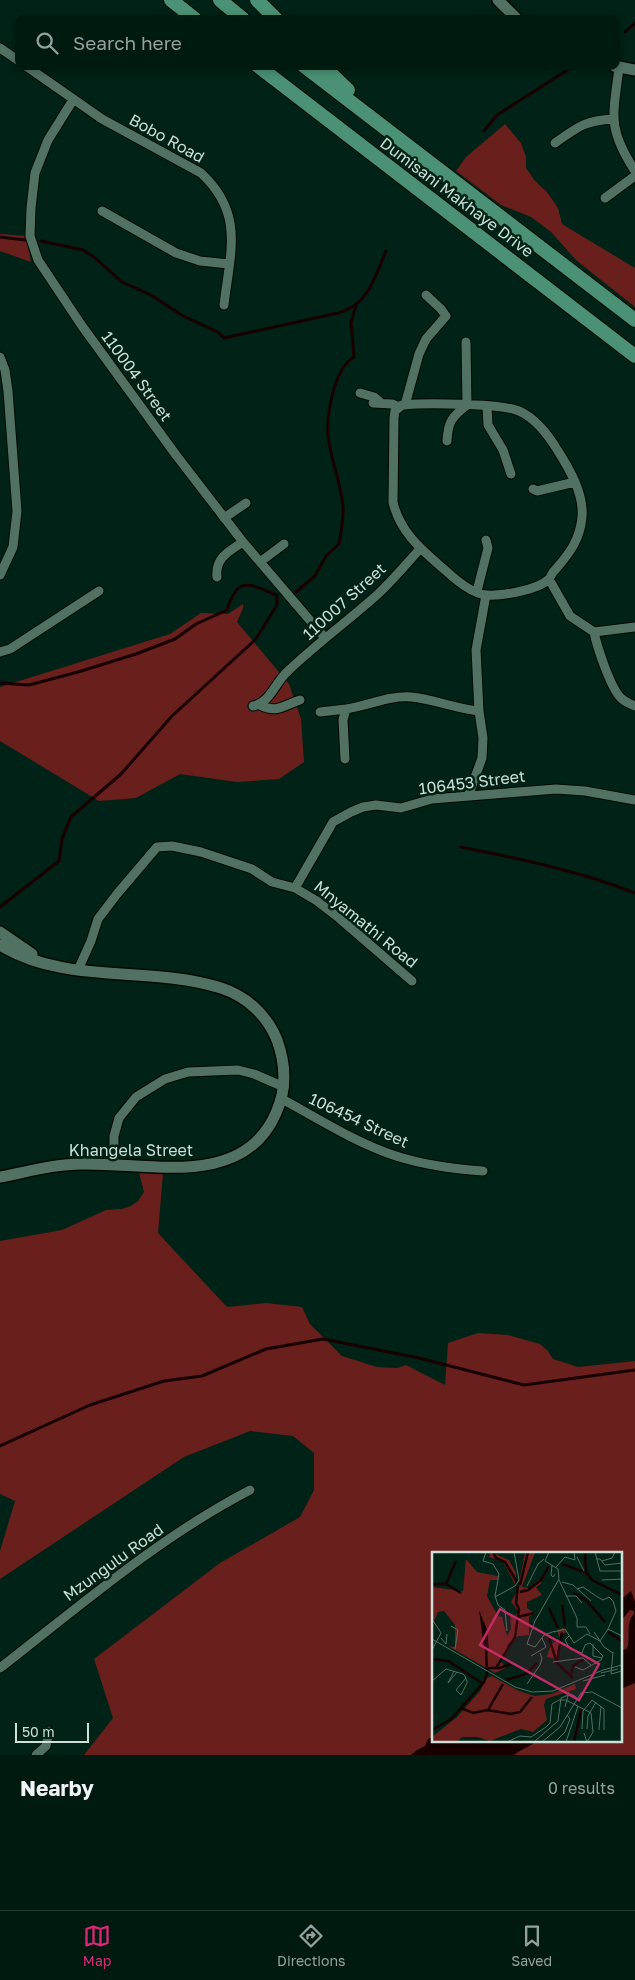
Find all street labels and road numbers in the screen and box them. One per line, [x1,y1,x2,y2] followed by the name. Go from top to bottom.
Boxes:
[126,109,208,167] street label: Bobo Road
[376,133,538,261] street label: Dumisani Makhaye Drive
[98,327,176,425] street label: 110004 Street
[298,558,390,644] street label: 110007 Street
[418,766,526,798] street label: 106453 Street
[310,876,422,972] street label: Mnyamathi Road
[306,1088,412,1152] street label: 106454 Street
[69,1140,193,1160] street label: Khangela Street
[59,1519,167,1605] street label: Mzungulu Road

